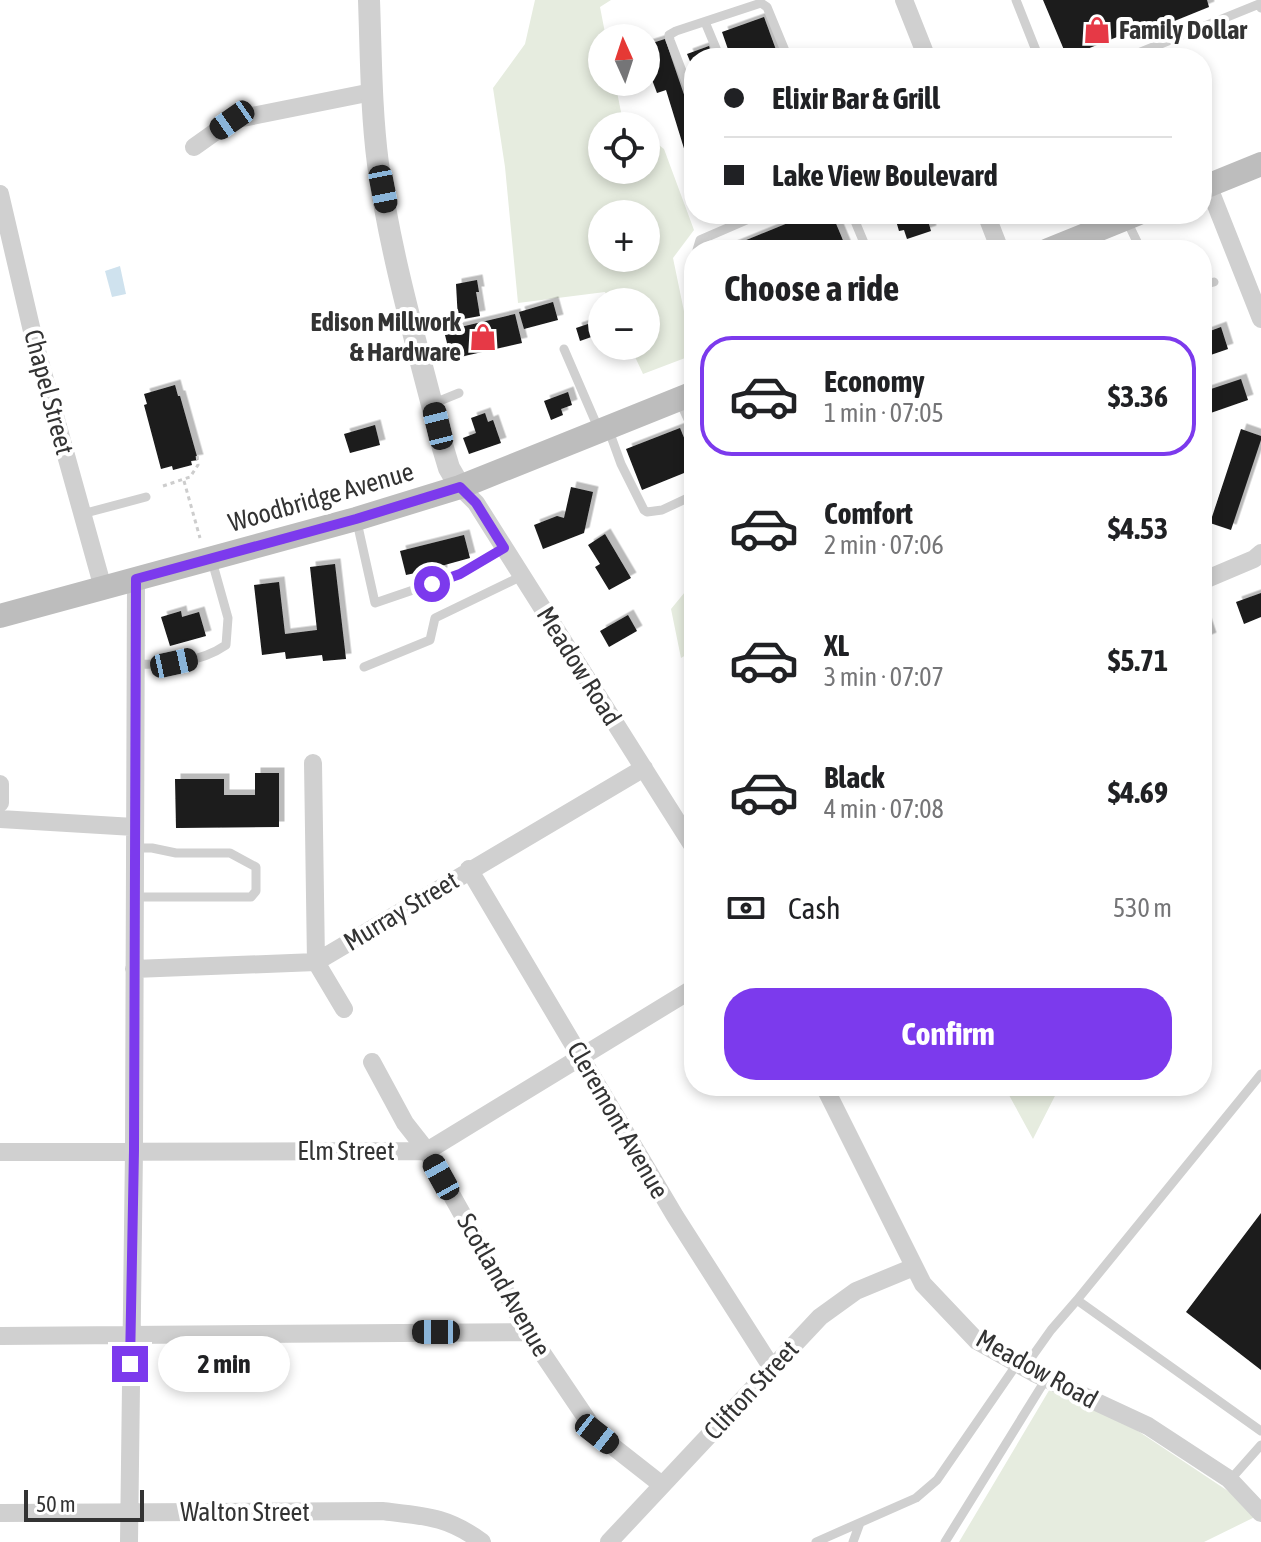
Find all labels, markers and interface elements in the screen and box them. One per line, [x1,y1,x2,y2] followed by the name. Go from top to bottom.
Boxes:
[1082,15,1112,45] shop icon: Family Dollar
[1119,15,1248,45] place label: Family Dollar
[588,24,660,96] north arrow
[588,24,660,360] map controls
[772,81,940,115] text: Elixir Bar & Grill
[205,96,259,144] car
[588,112,660,184] button: locate
[772,158,998,192] text: Lake View Boulevard
[367,163,399,215] car
[588,200,660,272] button: +
[724,267,899,309] text: Choose a ride
[588,288,660,360] button: −
[311,307,462,367] place label: Edison Millwork & Hardware
[468,322,498,352] shop icon: Edison Millwork & Hardware
[18,326,80,458] street label: Chapel Street
[728,360,800,432] icon: car
[824,364,925,398] text: Economy
[1108,379,1168,413] text: $3.36
[824,398,944,428] text: 1 min · 07:05
[421,400,455,452] car
[225,456,417,538] street label: Woodbridge Avenue
[728,492,800,564] icon: car
[824,496,913,530] text: Comfort
[1108,511,1168,545] text: $4.53
[824,530,944,560] text: 2 min · 07:06
[414,566,450,602] route start
[531,601,627,731] street label: Meadow Road
[728,624,800,696] icon: car
[824,628,849,662] text: XL
[1108,643,1168,677] text: $5.71
[148,646,200,680] car
[824,662,944,692] text: 3 min · 07:07
[728,756,800,828] icon: car
[824,760,884,794] text: Black
[1108,775,1168,809] text: $4.69
[824,794,944,824] text: 4 min · 07:08
[338,865,464,957] street label: Murray Street
[724,886,768,930] icon: cash
[788,891,841,925] text: Cash
[1113,893,1172,923] text: 530 m
[724,988,1172,1080] button: Confirm
[561,1036,675,1204] street label: Cleremont Avenue
[297,1136,395,1166] street label: Elm Street
[419,1150,463,1204] car
[451,1208,557,1362] street label: Scotland Avenue
[412,1320,460,1344] car
[971,1323,1103,1415] street label: Meadow Road
[698,1334,804,1446] street label: Clifton Street
[158,1336,290,1392] callout: 2 min
[112,1346,148,1382] route end
[197,1349,251,1379] text: 2 min
[571,1410,623,1458] car
[24,1486,144,1522] scale bar
[36,1491,76,1517] text: 50 m
[180,1497,310,1527] street label: Walton Street

